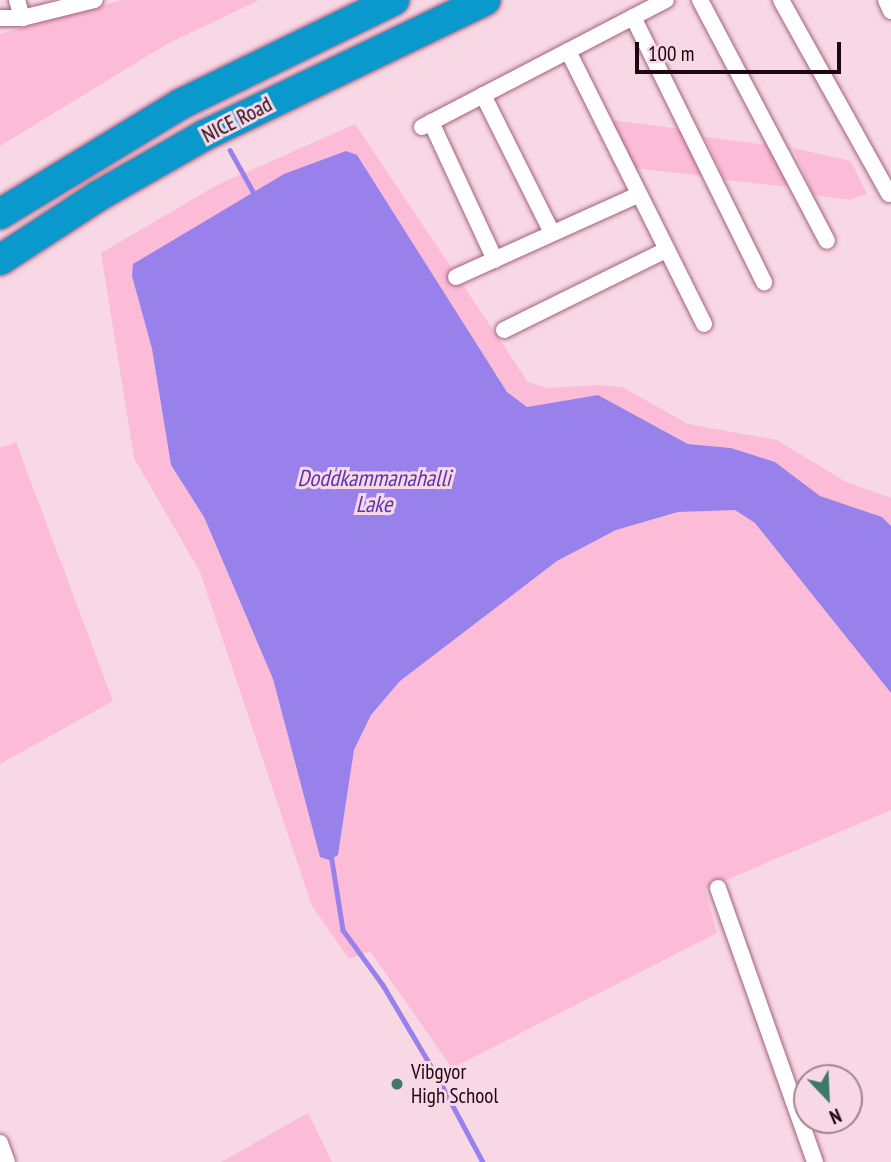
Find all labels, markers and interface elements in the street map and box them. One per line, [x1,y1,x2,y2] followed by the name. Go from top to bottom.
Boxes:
[639,28,846,72] scale bar
[648,40,694,67] text: 100 m
[198,92,276,148] street label: NICE Road
[297,464,451,518] water label: Doddkammanahalli Lake
[411,1059,498,1109] place label: Vibgyor High School
[793,1064,863,1134] north arrow
[389,1076,405,1092] marker: Vibgyor High School
[826,1103,845,1130] text: N

